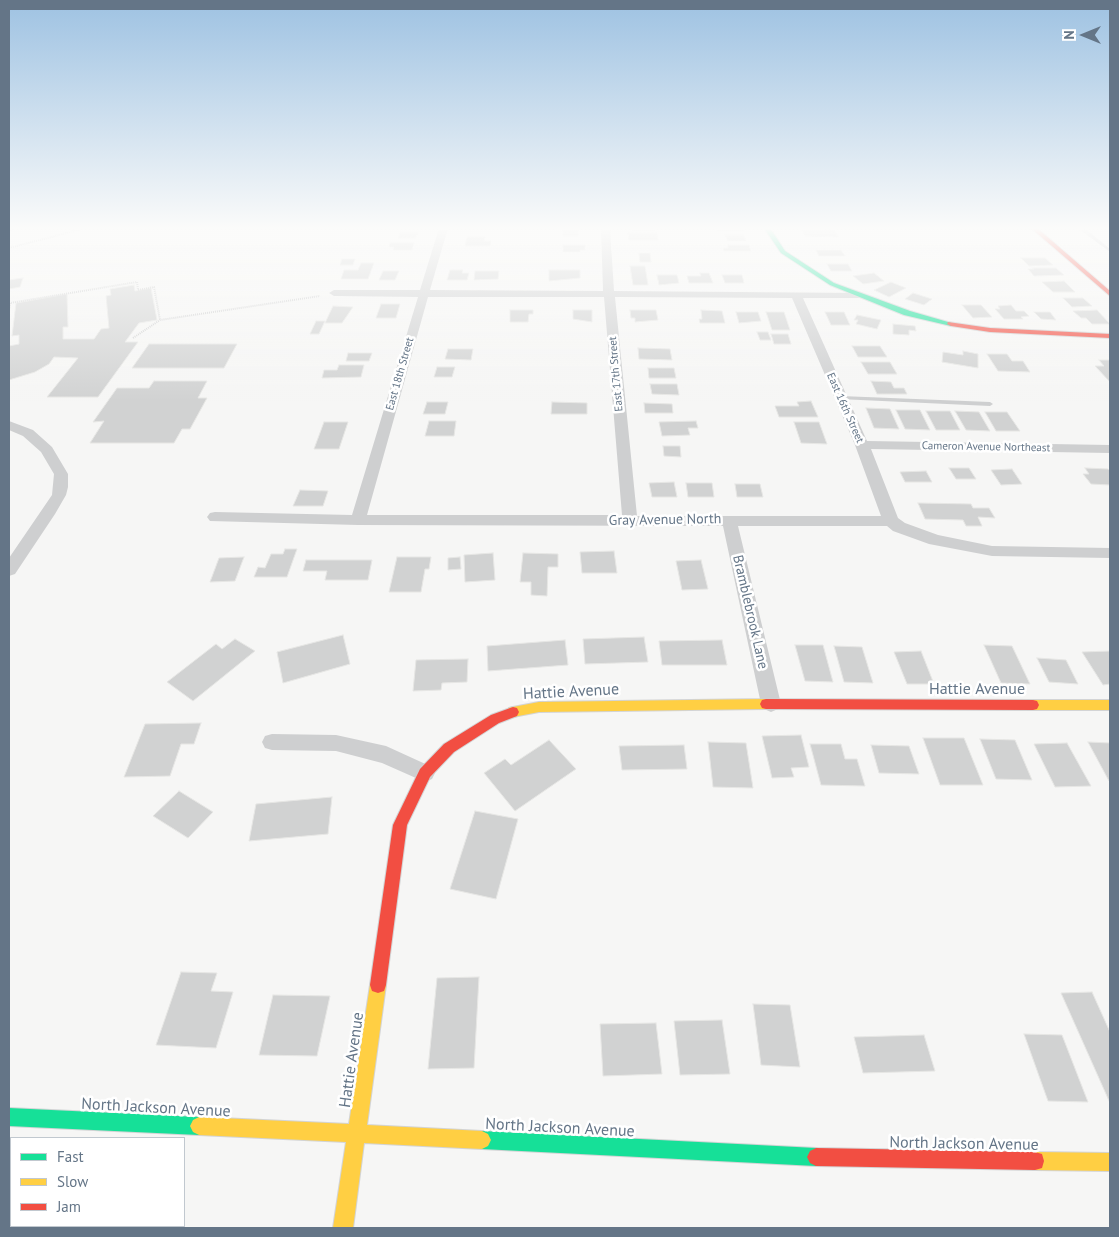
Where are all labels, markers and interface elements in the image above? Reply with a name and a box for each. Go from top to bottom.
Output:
north arrow [1059,10,1109,60]
text: N [1060,30,1078,40]
street label: East 18th Street [383,336,417,412]
street label: East 17th Street [606,336,626,412]
street label: East 16th Street [824,371,866,445]
street label: Cameron Avenue Northeast [922,439,1050,455]
street label: Gray Avenue North [609,511,721,529]
street label: Bramblebrook Lane [729,553,771,671]
street label: Hattie Avenue [929,679,1025,699]
street label: Hattie Avenue [522,680,620,704]
street label: Hattie Avenue [336,1011,368,1109]
street label: North Jackson Avenue [81,1095,231,1121]
street label: North Jackson Avenue [485,1115,635,1141]
street label: North Jackson Avenue [889,1133,1039,1155]
legend [10,1137,185,1227]
text: Fast [57,1147,84,1166]
text: Slow [57,1172,88,1191]
text: Jam [57,1197,81,1216]

